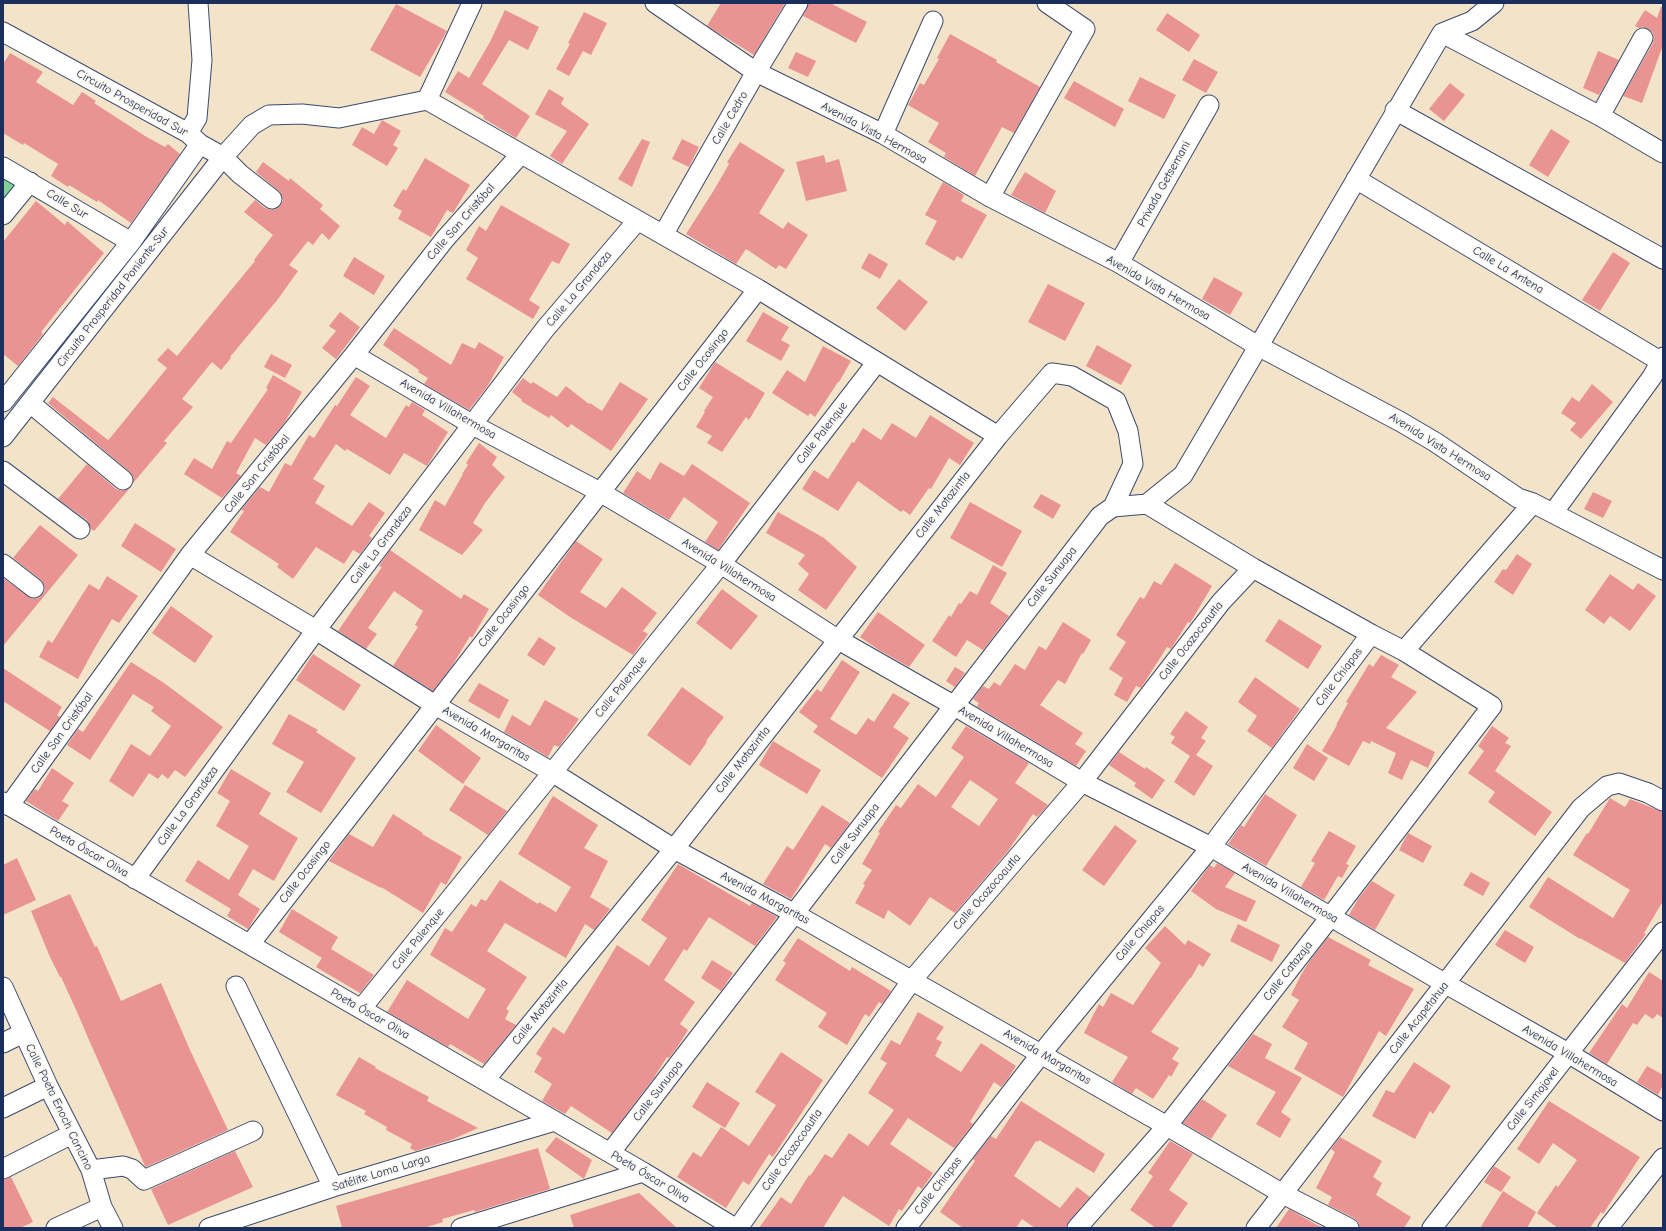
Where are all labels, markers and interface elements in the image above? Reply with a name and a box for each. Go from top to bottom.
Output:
street label: Circuito Prosperidad Sur [74,66,190,140]
street label: Calle Cedro [709,89,751,147]
street label: Avenida Vista Hermosa [819,99,929,167]
street label: Privada Getsemani [1134,138,1194,230]
street label: Calle San Cristóbal [424,181,498,263]
street label: Calle Sur [43,186,91,222]
street label: Circuito Prosperidad Poniente-Sur [54,224,172,370]
street label: Calle La Antena [1470,243,1546,297]
street label: Calle La Grandeza [543,248,615,330]
street label: Avenida Vista Hermosa [1103,252,1213,324]
street label: Calle Ocosingo [674,326,732,394]
street label: Avenida Villahermosa [397,376,499,442]
street label: Calle Palenque [793,399,851,467]
street label: Avenida Vista Hermosa [1386,410,1494,484]
street label: Calle San Cristóbal [221,432,293,516]
street label: Calle Motozintla [912,469,974,541]
street label: Calle La Grandeza [347,503,415,587]
street label: Avenida Villahermosa [679,535,779,605]
street label: Calle Sunuapa [1024,544,1080,610]
street label: Calle Ocosingo [475,582,533,650]
street label: Calle Ocozocoautla [1156,599,1226,683]
street label: Calle Chiapas [1312,645,1366,709]
street label: Calle Palenque [592,653,650,721]
street label: Calle San Cristóbal [28,690,96,776]
street label: Avenida Margaritas [440,703,532,765]
street label: Avenida Villahermosa [956,703,1056,771]
street label: Calle Motozintla [712,724,774,796]
street label: Calle La Grandeza [154,764,222,848]
street label: Calle Sunuapa [827,800,883,868]
street label: Poeta Óscar Oliva [47,823,131,881]
street label: Calle Ocosingo [276,838,334,906]
street label: Calle Ocozocoautla [950,851,1024,933]
street label: Avenida Villahermosa [1239,860,1341,926]
street label: Avenida Margaritas [718,868,812,928]
street label: Calle Chiapas [1112,902,1168,964]
street label: Calle Palenque [389,905,447,973]
street label: Calle Catazaja [1260,938,1316,1004]
street label: Calle Motozintla [509,976,571,1048]
street label: Calle Acapetahua [1386,979,1452,1057]
street label: Poeta Óscar Oliva [328,985,412,1043]
street label: Avenida Villahermosa [1520,1022,1620,1090]
street label: Avenida Margaritas [1001,1026,1093,1088]
street label: Calle Poeta Enoch Cancino [22,1041,96,1173]
street label: Calle Sunuapa [630,1058,686,1124]
street label: Calle Simojovel [1504,1064,1562,1134]
street label: Calle Ocozocoautla [758,1106,826,1194]
street label: Poeta Óscar Oliva [608,1148,692,1206]
street label: Satélite Loma Larga [330,1151,432,1195]
street label: Calle Chiapas [911,1154,965,1218]

